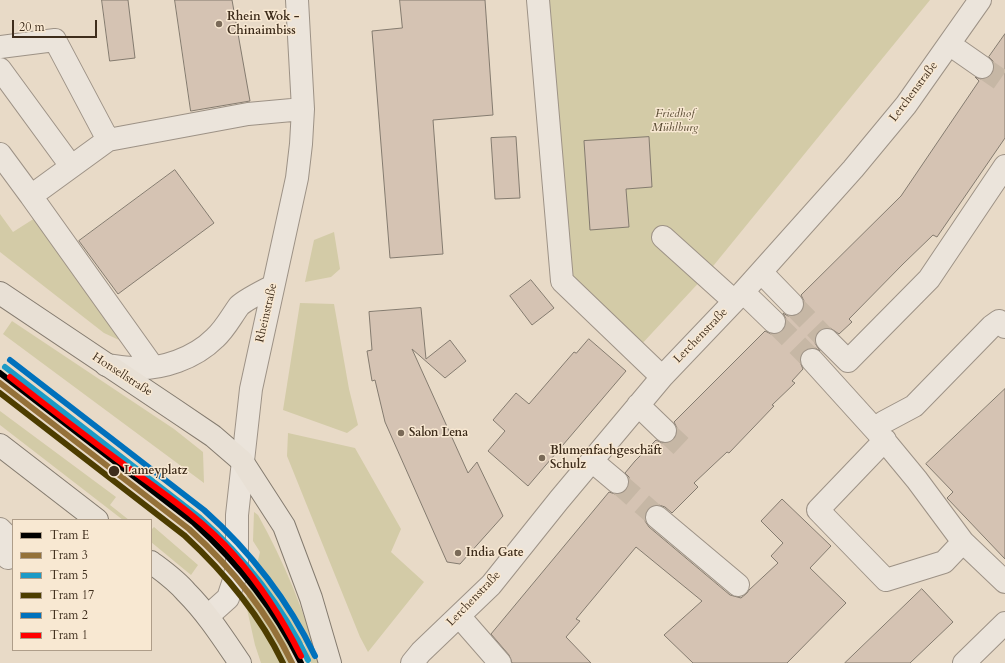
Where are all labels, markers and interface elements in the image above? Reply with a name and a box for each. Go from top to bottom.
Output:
place label: Rhein Wok - Chinaimbiss [227,10,300,38]
scale bar [14,12,99,38]
text: 20 m [19,19,45,35]
marker: Rhein Wok - Chinaimbiss [214,19,224,29]
street label: Lerchenstraße [887,59,941,125]
park label: Friedhof Mühlburg [652,107,698,135]
street label: Rheinstraße [253,282,281,344]
street label: Lerchenstraße [671,305,731,367]
street label: Honsellstraße [89,350,155,400]
place label: Salon Lena [409,426,468,440]
marker: Salon Lena [396,428,406,438]
place label: Blumenfachgeschäft Schulz [550,444,662,472]
marker: Blumenfachgeschäft Schulz [537,453,547,463]
marker: Lameyplatz [107,464,121,478]
place label: Lameyplatz [124,464,188,478]
legend [12,519,152,651]
text: Tram E [50,527,89,543]
place label: India Gate [466,546,524,560]
text: Tram 3 [50,547,88,563]
marker: India Gate [453,548,463,558]
text: Tram 5 [50,567,88,583]
street label: Lerchenstraße [444,568,504,630]
text: Tram 17 [50,587,94,603]
text: Tram 2 [50,607,88,623]
text: Tram 1 [50,627,88,643]

